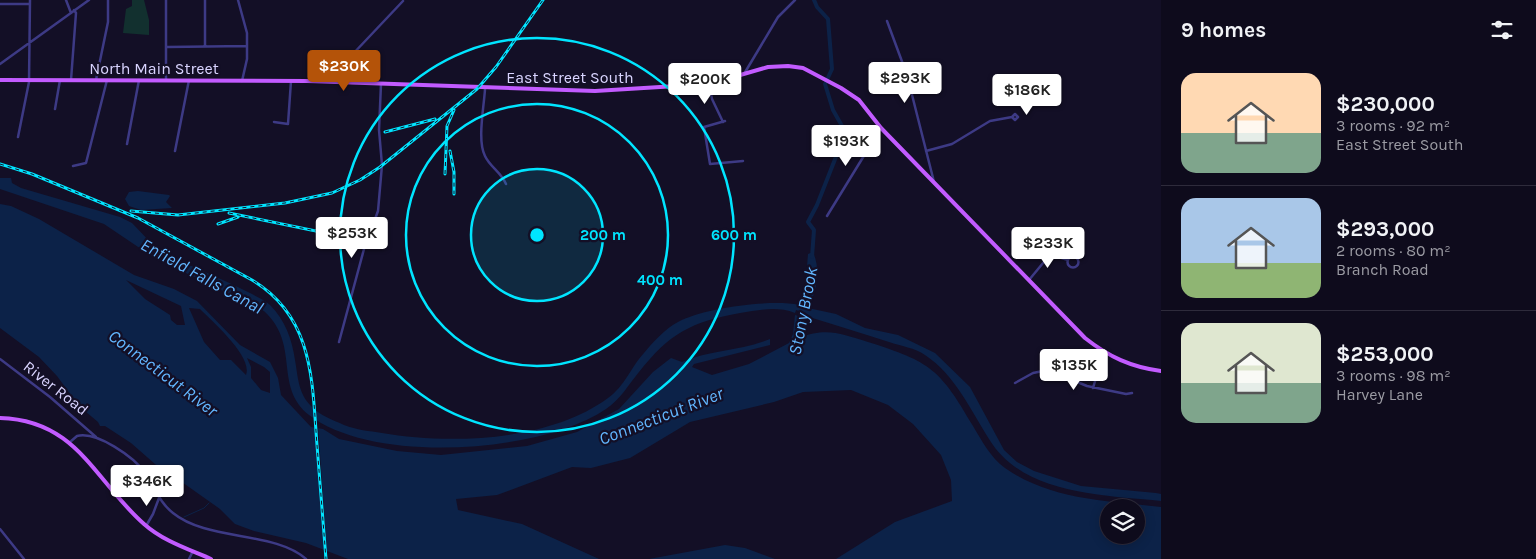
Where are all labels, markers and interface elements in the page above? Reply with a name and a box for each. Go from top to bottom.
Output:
icon: filters [1488,16,1516,44]
text: 9 homes [1181,18,1266,42]
pin: $230K [309,49,379,92]
text: $230K [318,56,370,75]
street label: North Main Street [89,59,219,78]
pin: $200K [670,62,740,105]
pin: $293K [870,62,940,104]
street label: East Street South [506,68,634,87]
text: $293K [880,68,930,87]
text: $200K [679,69,731,88]
pin: $186K [992,74,1062,116]
text: $186K [1003,80,1051,99]
text: $230,000 [1336,92,1435,116]
icon: home [1221,93,1281,153]
text: 3 rooms · 92 m² [1336,116,1450,135]
pin: $193K [811,124,881,167]
text: $193K [823,131,869,150]
text: East Street South [1336,135,1464,154]
pin: $253K [317,216,387,259]
text: $293,000 [1336,217,1434,241]
icon: home [1221,218,1281,278]
text: $253K [327,223,377,242]
centre of rings [528,226,546,244]
text: 200 m [580,226,626,244]
text: 600 m [711,226,757,244]
pin: $233K [1013,226,1083,269]
water label: Enfield Falls Canal [137,233,267,319]
text: $233K [1022,233,1074,252]
text: 2 rooms · 80 m² [1336,241,1451,260]
text: Branch Road [1336,260,1429,279]
water label: Stony Brook [784,264,822,357]
text: 400 m [637,271,683,289]
water label: Connecticut River [104,325,223,422]
text: $253,000 [1336,342,1434,366]
icon: home [1221,343,1281,403]
pin: $135K [1039,348,1109,391]
text: $135K [1051,355,1097,374]
street label: River Road [20,357,92,419]
text: 3 rooms · 98 m² [1336,366,1451,385]
water label: Connecticut River [596,382,727,450]
text: Harvey Lane [1336,385,1423,404]
pin: $346K [112,464,182,507]
text: $346K [122,471,172,490]
map controls [1100,499,1145,544]
button: layers [1100,499,1145,544]

